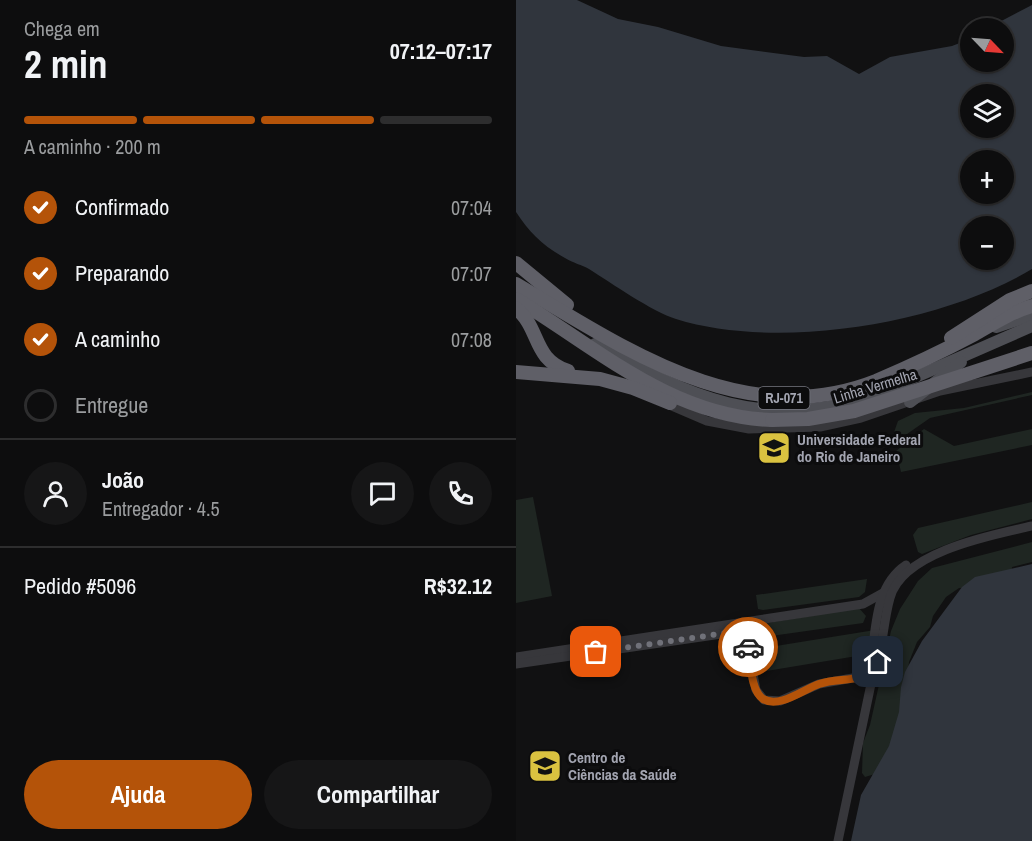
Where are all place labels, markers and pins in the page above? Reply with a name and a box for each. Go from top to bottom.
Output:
place label: Universidade Federal do Rio de Janeiro [797,429,921,467]
school or university icon: Universidade Federal do Rio de Janeiro [756,430,792,466]
pin [570,626,621,677]
pin [852,636,903,687]
place label: Centro de Ciências da Saúde [568,747,677,785]
school or university icon: Centro de Ciências da Saúde [527,748,563,784]

